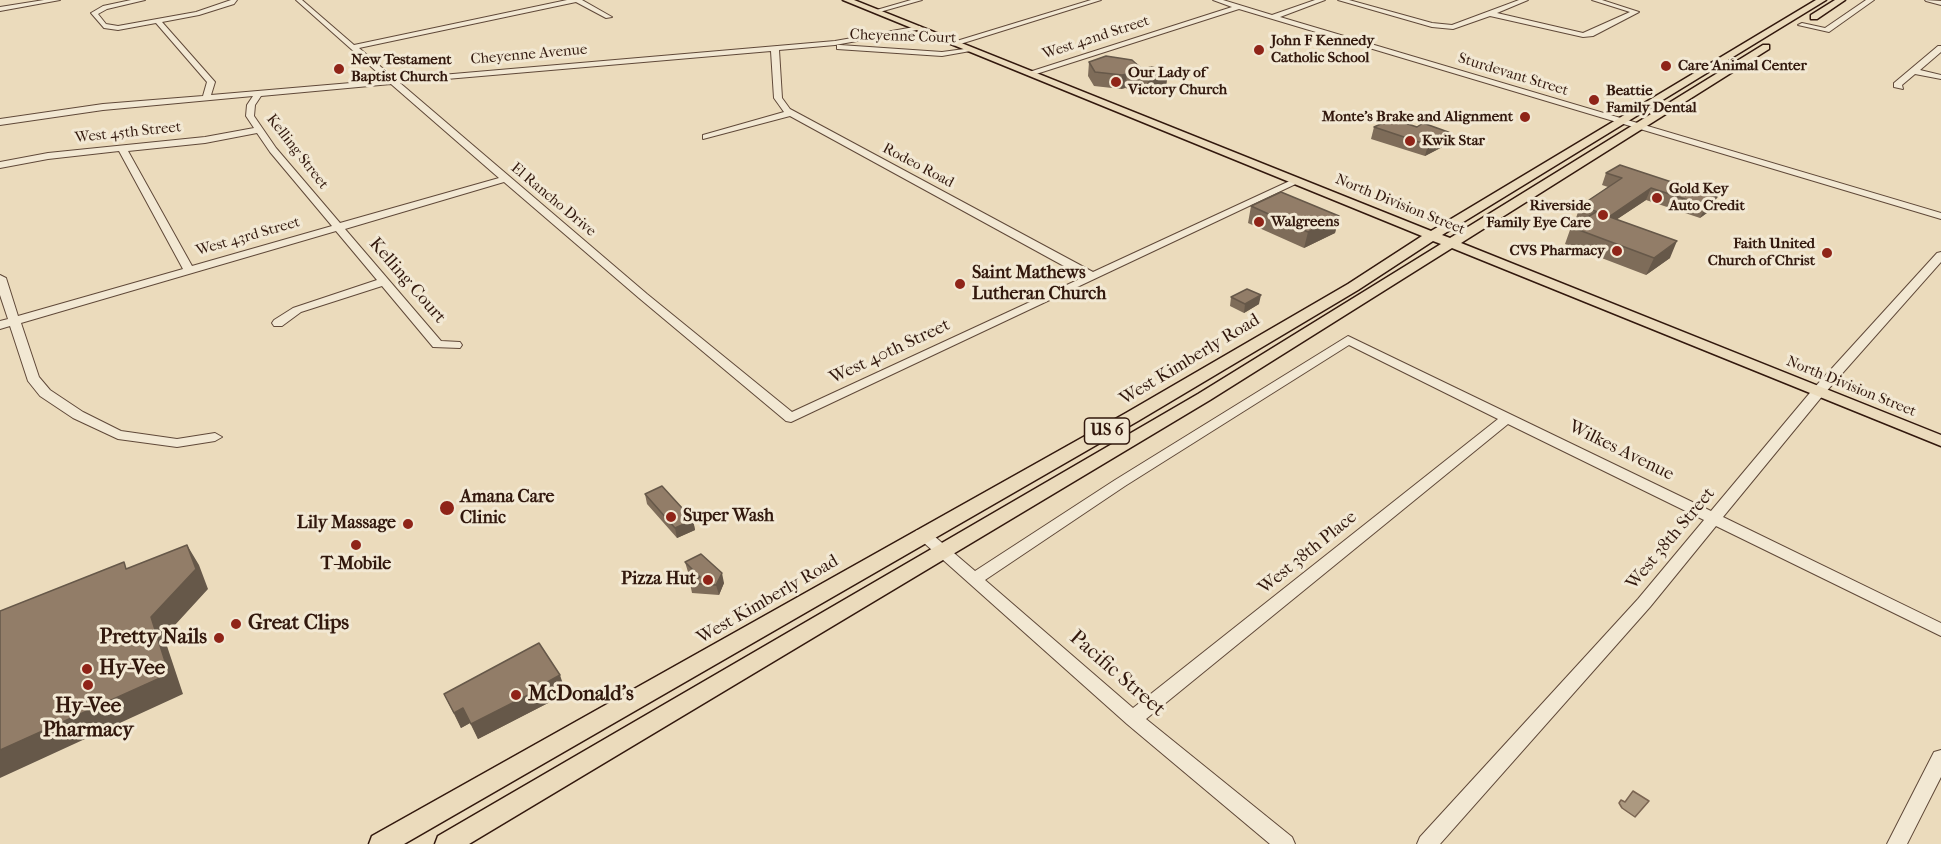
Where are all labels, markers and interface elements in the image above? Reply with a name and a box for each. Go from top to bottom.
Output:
street label: West 42nd Street [1040,12,1152,64]
street label: Cheyenne Court [849,26,957,48]
place label: John F Kennedy Catholic School [1271,32,1374,67]
street label: Cheyenne Avenue [470,41,588,69]
marker: John F Kennedy Catholic School [1252,43,1266,57]
street label: Sturdevant Street [1456,50,1570,100]
place label: New Testament Baptist Church [351,51,452,86]
place label: Care Animal Center [1678,57,1807,75]
marker: Care Animal Center [1659,59,1673,73]
marker: New Testament Baptist Church [332,62,346,76]
place label: Our Lady of Victory Church [1128,64,1227,99]
marker: Our Lady of Victory Church [1109,75,1123,89]
place label: Beattie Family Dental [1606,82,1697,117]
marker: Beattie Family Dental [1587,93,1601,107]
place label: Monte's Brake and Alignment [1322,108,1513,126]
marker: Monte's Brake and Alignment [1518,110,1532,124]
street label: Kelling Street [262,111,332,193]
street label: West 45th Street [74,118,182,148]
place label: Kwik Star [1422,132,1485,150]
marker: Kwik Star [1403,134,1417,148]
street label: Rodeo Road [879,140,957,192]
street label: El Rancho Drive [507,159,599,241]
street label: North Division Street [1332,171,1468,239]
place label: Gold Key Auto Credit [1669,180,1745,215]
marker: Gold Key Auto Credit [1650,191,1664,205]
place label: Riverside Family Eye Care [1486,197,1591,232]
marker: Riverside Family Eye Care [1596,208,1610,222]
place label: Walgreens [1271,213,1339,231]
street label: West 43rd Street [194,214,302,260]
marker: Walgreens [1252,215,1266,229]
street label: Kelling Court [364,234,450,328]
place label: Faith United Church of Christ [1708,235,1815,270]
place label: CVS Pharmacy [1509,242,1605,260]
marker: CVS Pharmacy [1610,244,1624,258]
marker: Faith United Church of Christ [1820,246,1834,260]
place label: Saint Mathews Lutheran Church [972,263,1106,306]
marker: Saint Mathews Lutheran Church [953,277,967,291]
street label: West Kimberly Road [1116,310,1264,410]
street label: West 40th Street [826,315,954,389]
street label: North Division Street [1783,353,1919,421]
street label: Wilkes Avenue [1565,416,1677,486]
road number: US 6 [1084,418,1130,444]
street label: West 38th Street [1622,484,1720,594]
place label: Amana Care Clinic [460,487,554,530]
marker: Amana Care Clinic [438,499,456,517]
place label: Super Wash [683,506,774,528]
street label: West 38th Place [1255,507,1361,599]
marker: Super Wash [664,510,678,524]
place label: Lily Massage [297,513,396,535]
marker: Lily Massage [401,517,415,531]
marker: T-Mobile [349,538,363,552]
street label: West Kimberly Road [693,551,843,649]
place label: T-Mobile [321,554,391,576]
place label: Pizza Hut [621,569,696,591]
marker: Pizza Hut [701,573,715,587]
place label: Great Clips [248,611,349,637]
marker: Great Clips [229,617,243,631]
place label: Pretty Nails [100,625,207,651]
street label: Pacific Street [1064,626,1170,722]
marker: Pretty Nails [212,631,226,645]
place label: Hy-Vee [99,656,165,682]
marker: Hy-Vee [80,662,94,676]
marker: Hy-Vee Pharmacy [81,678,95,692]
place label: McDonald's [528,682,634,708]
marker: McDonald's [509,688,523,702]
place label: Hy-Vee Pharmacy [43,694,133,744]

